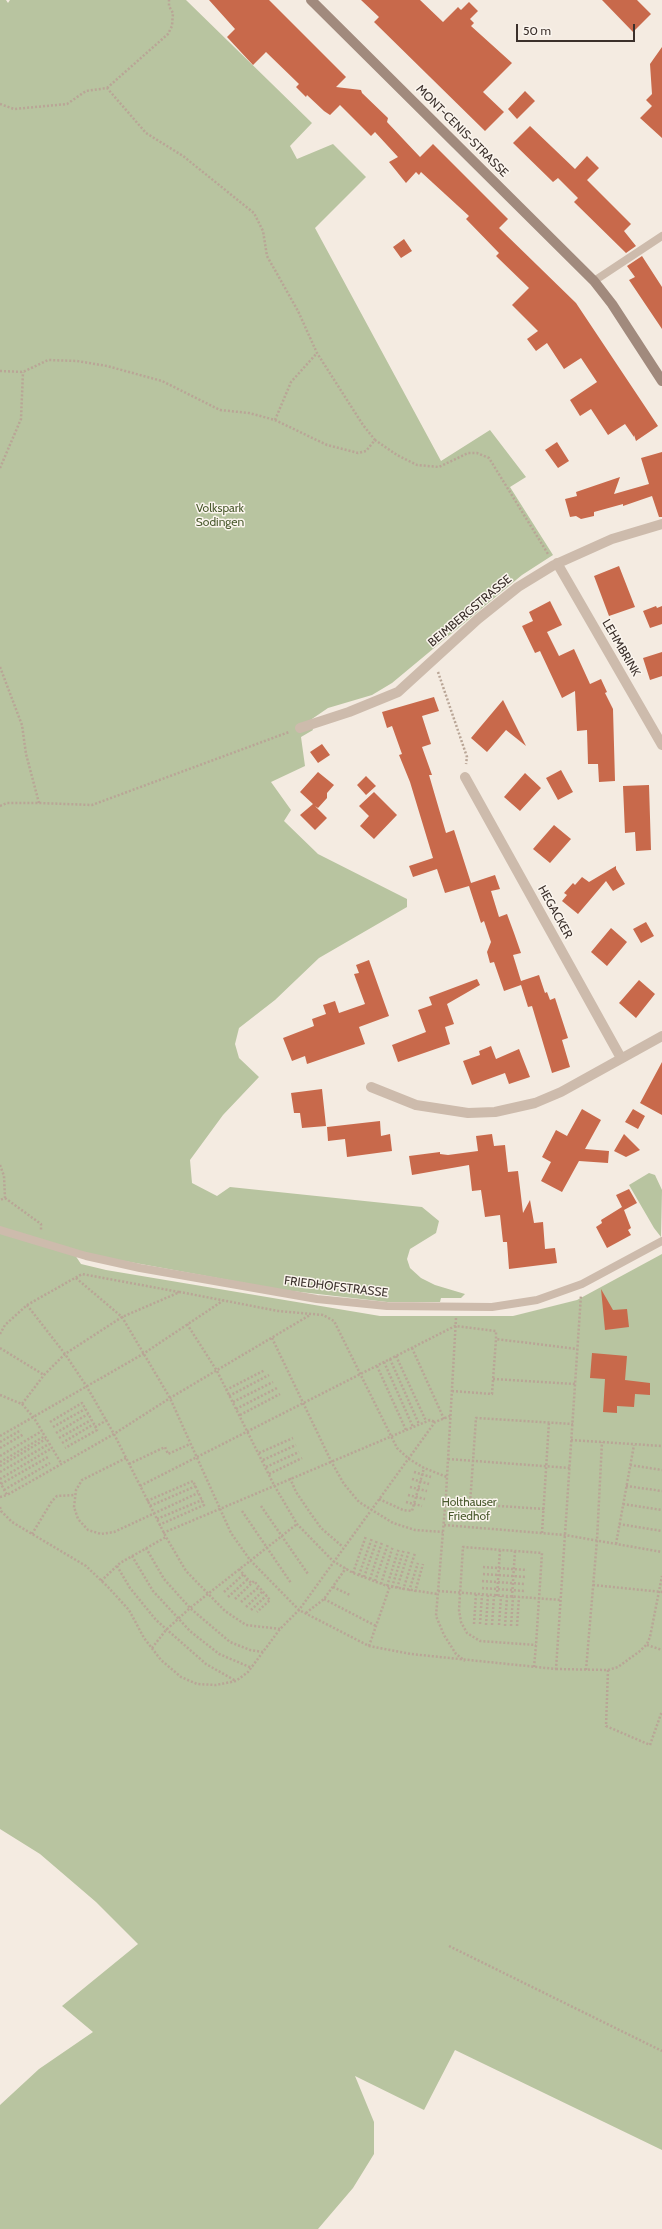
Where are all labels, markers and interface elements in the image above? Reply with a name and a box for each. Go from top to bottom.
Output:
scale bar [518,16,637,42]
text: 50 m [523,23,551,38]
street label: MONT-CENIS-STRASSE [413,82,511,180]
park label: Volkspark Sodingen [196,501,244,529]
street label: BEIMBERGSTRASSE [425,572,515,650]
street label: LEHMBRINK [599,617,643,679]
street label: HEGACKER [535,883,575,941]
street label: FRIEDHOFSTRASSE [283,1273,389,1301]
park label: Holthauser Friedhof [441,1495,497,1523]

